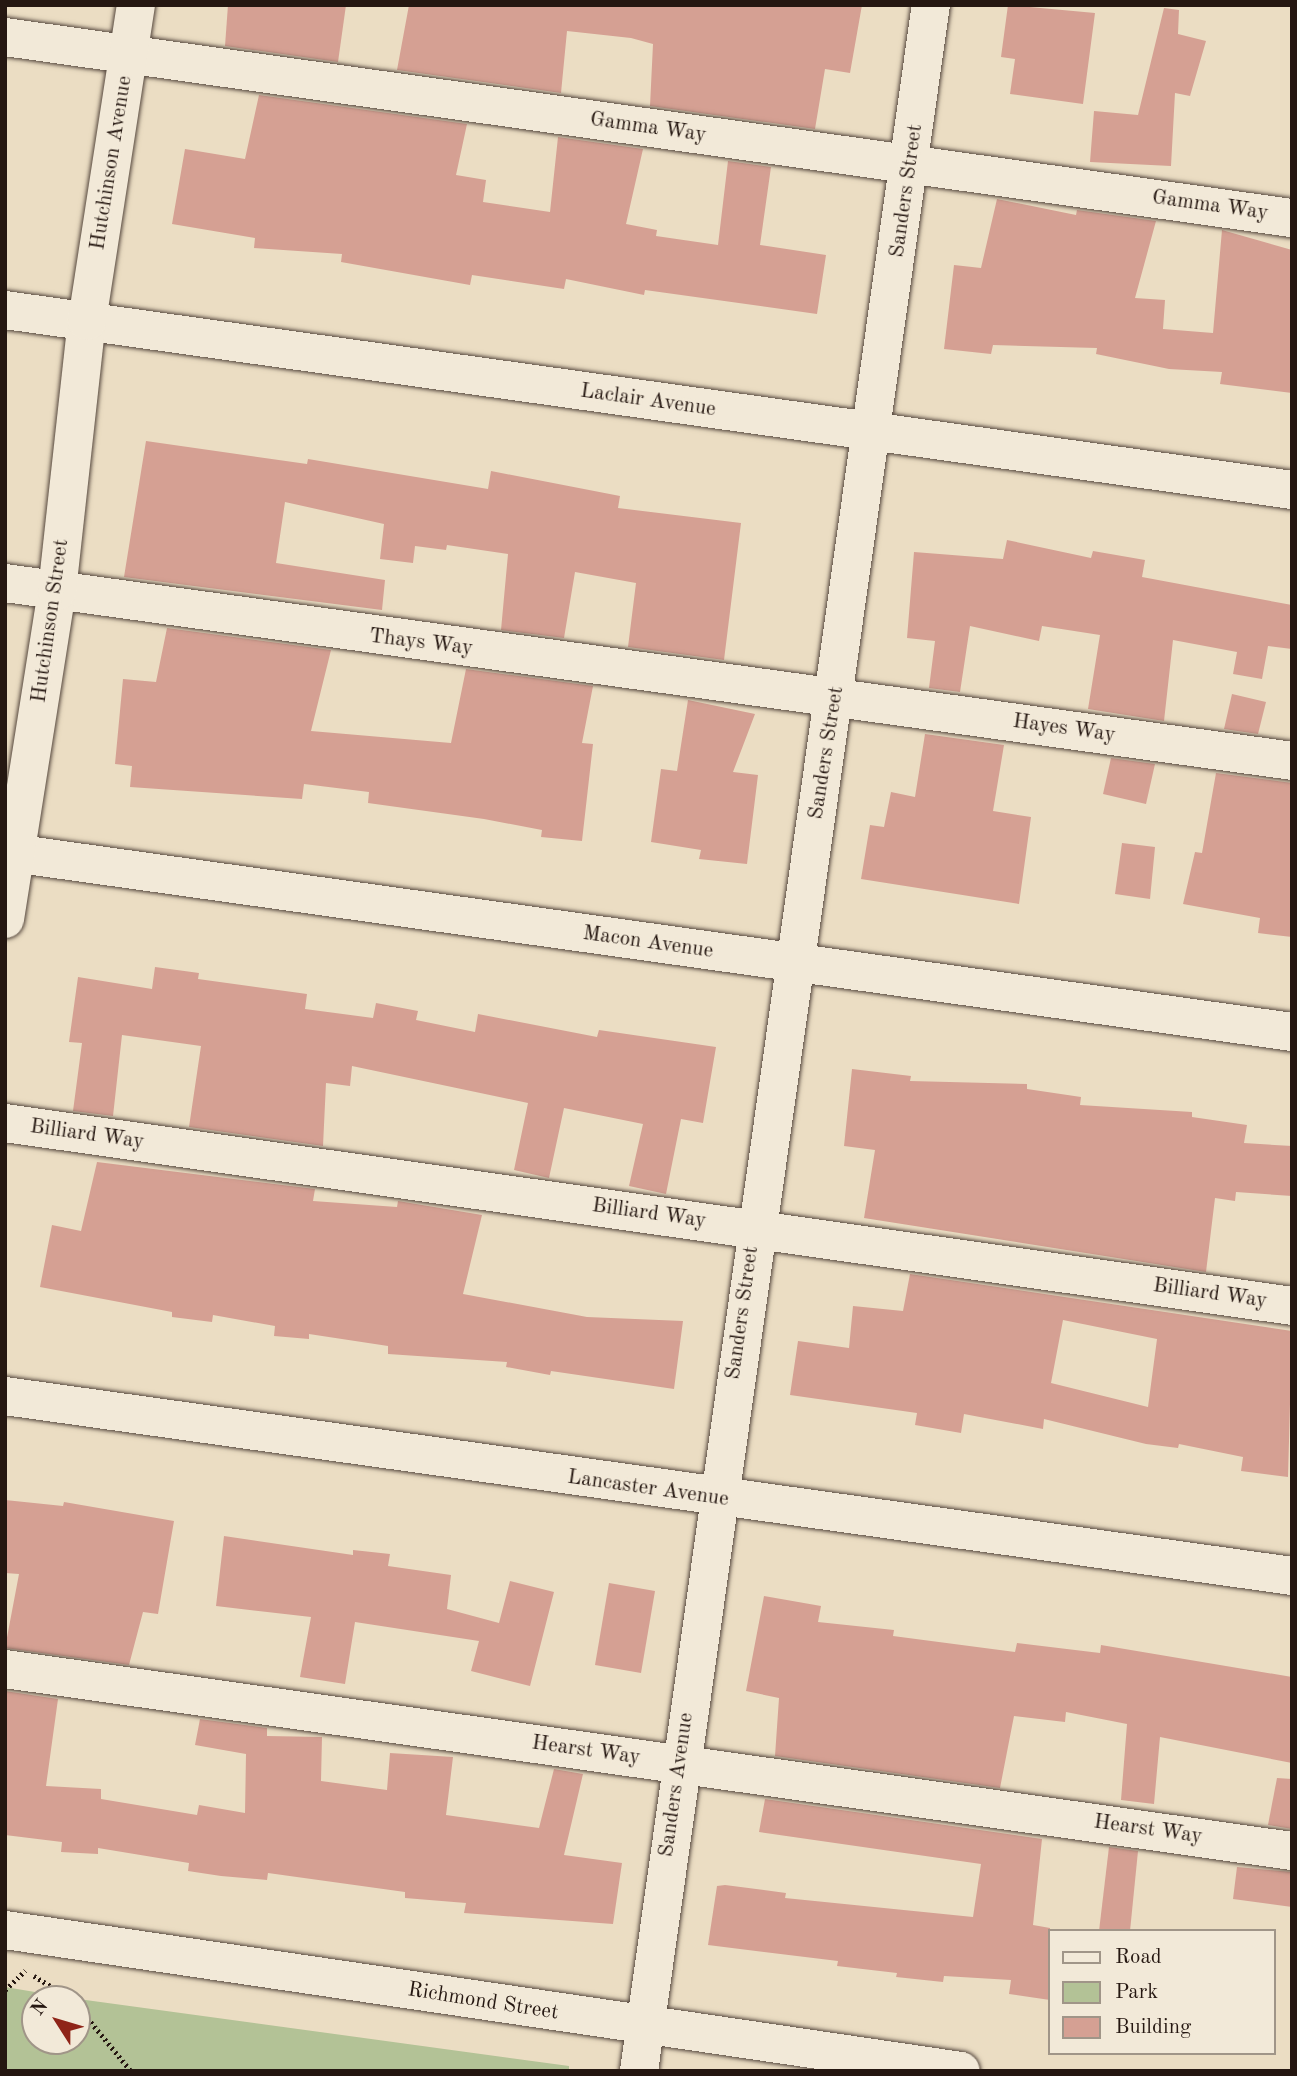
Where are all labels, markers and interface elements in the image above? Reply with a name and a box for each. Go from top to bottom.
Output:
street label: Hutchinson Avenue [86,74,138,252]
street label: Gamma Way [588,107,708,149]
street label: Sanders Street [885,123,929,259]
street label: Gamma Way [1150,185,1270,227]
street label: Laclair Avenue [579,379,717,423]
street label: Hutchinson Street [27,537,75,705]
street label: Thays Way [368,624,474,662]
street label: Sanders Street [804,685,850,821]
street label: Hayes Way [1011,709,1117,749]
street label: Macon Avenue [581,921,715,965]
street label: Billiard Way [28,1115,146,1155]
street label: Billiard Way [590,1194,708,1234]
street label: Sanders Street [721,1245,765,1381]
street label: Billiard Way [1151,1274,1269,1314]
street label: Lancaster Avenue [566,1465,730,1513]
street label: Sanders Avenue [654,1711,700,1859]
street label: Hearst Way [530,1731,642,1771]
street label: Hearst Way [1092,1810,1204,1850]
legend [1048,1929,1276,2055]
text: Road [1115,1947,1162,1968]
street label: Richmond Street [406,1978,560,2026]
text: Park [1115,1982,1158,2003]
north arrow [21,1985,91,2055]
text: N [28,1997,52,2020]
text: Building [1115,2017,1191,2038]

